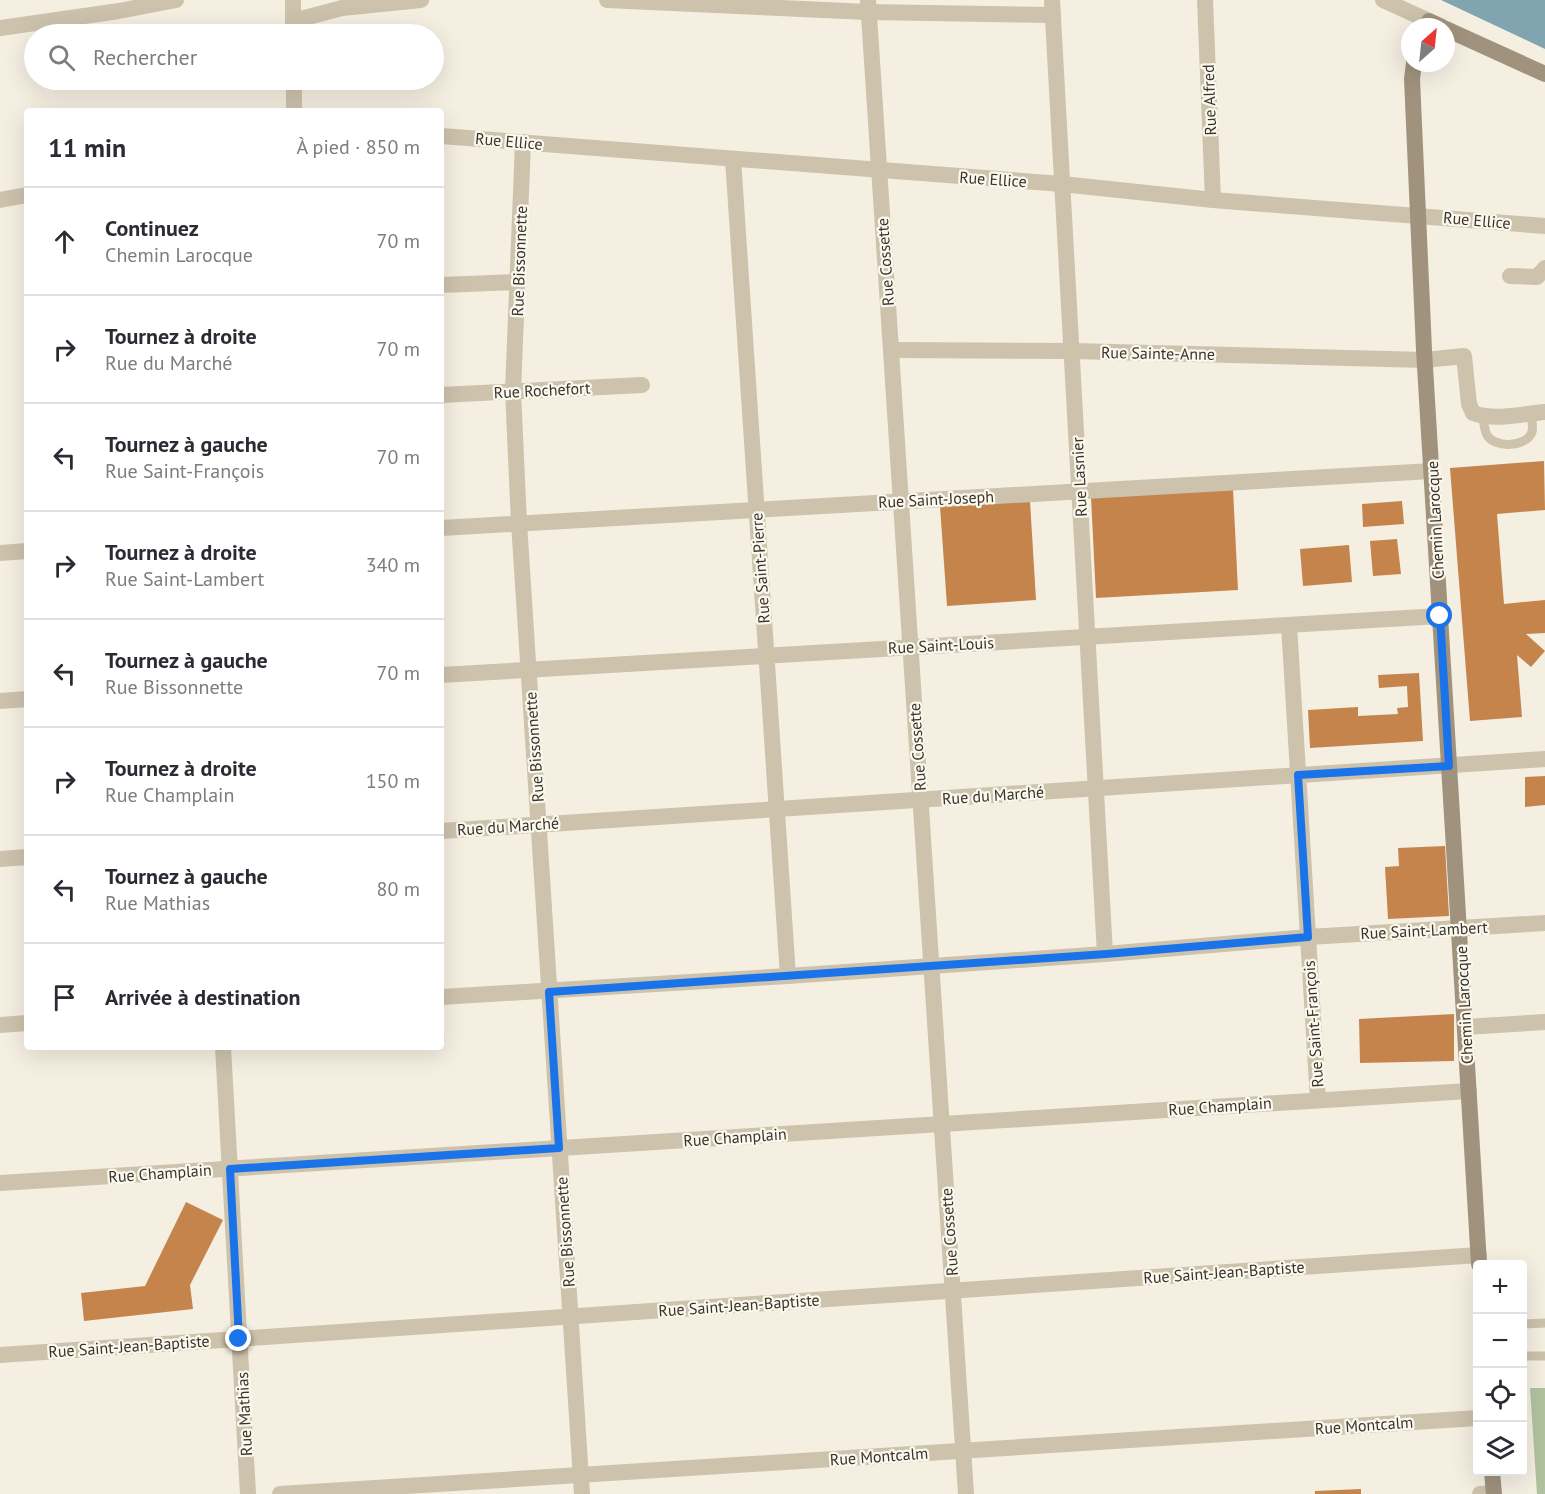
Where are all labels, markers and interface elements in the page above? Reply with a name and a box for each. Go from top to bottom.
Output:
north arrow [1401,18,1455,72]
search box [24,24,444,90]
icon: search [45,41,78,74]
text: Rechercher [93,43,197,71]
street label: Rue Alfred [1198,64,1220,136]
street label: Rue Ellice [474,128,544,154]
text: 11 min [48,131,126,164]
text: À pied · 850 m [296,134,420,160]
street label: Rue Ellice [959,167,1027,191]
street label: Rue Bissonnette [507,205,531,317]
street label: Rue Ellice [1442,207,1512,233]
text: Continuez [105,214,199,242]
street label: Rue Cossette [872,217,898,307]
icon: ahead [48,225,81,258]
text: 70 m [377,228,420,254]
text: Chemin Larocque [105,242,253,268]
text: Tournez à droite [105,322,257,350]
icon: right [48,333,81,366]
text: 70 m [377,336,420,362]
street label: Rue Sainte-Anne [1101,342,1215,364]
text: Rue du Marché [105,350,233,376]
street label: Rue Rochefort [493,377,591,403]
text: Tournez à gauche [105,430,268,458]
street label: Rue Lasnier [1067,436,1091,517]
icon: left [48,441,81,474]
text: 70 m [377,444,420,470]
text: Rue Saint-François [105,458,264,484]
street label: Chemin Larocque [1422,460,1448,580]
street label: Rue Saint-Joseph [878,486,994,512]
street label: Rue Saint-Pierre [746,512,774,624]
text: Tournez à droite [105,538,257,566]
icon: right [48,549,81,582]
text: 340 m [366,552,420,578]
text: Rue Saint-Lambert [105,566,264,592]
route start [1426,602,1452,628]
street label: Rue Saint-Louis [888,632,995,658]
text: Tournez à gauche [105,646,268,674]
icon: left [48,657,81,690]
text: 70 m [377,660,420,686]
text: Rue Bissonnette [105,674,243,700]
street label: Rue Bissonnette [520,691,548,803]
street label: Rue Cossette [904,702,930,792]
text: Tournez à droite [105,754,257,782]
icon: right [48,765,81,798]
text: 150 m [366,768,420,794]
street label: Rue du Marché [941,781,1045,809]
text: Rue Champlain [105,782,234,808]
street label: Rue du Marché [456,812,560,840]
text: Tournez à gauche [105,862,268,890]
icon: left [48,873,81,906]
text: 80 m [377,876,420,902]
text: Rue Mathias [105,890,210,916]
street label: Rue Saint-Lambert [1360,917,1489,943]
street label: Chemin Larocque [1451,945,1477,1065]
street label: Rue Saint-François [1299,960,1327,1088]
icon: arrive [48,981,81,1014]
text: Arrivée à destination [105,983,301,1011]
street label: Rue Champlain [1168,1092,1272,1120]
street label: Rue Champlain [683,1123,787,1151]
street label: Rue Champlain [108,1159,212,1187]
street label: Rue Bissonnette [551,1176,579,1288]
street label: Rue Cossette [936,1187,962,1277]
street label: Rue Saint-Jean-Baptiste [1143,1256,1305,1288]
map controls [1473,1260,1527,1476]
button: + [1473,1260,1527,1314]
street label: Rue Saint-Jean-Baptiste [658,1289,820,1321]
button: − [1473,1314,1527,1368]
route end [225,1325,251,1351]
street label: Rue Saint-Jean-Baptiste [48,1330,210,1362]
button: locate [1473,1368,1527,1422]
street label: Rue Mathias [232,1371,256,1457]
street label: Rue Montcalm [1314,1412,1414,1438]
button: layers [1473,1422,1527,1476]
street label: Rue Montcalm [829,1443,929,1469]

